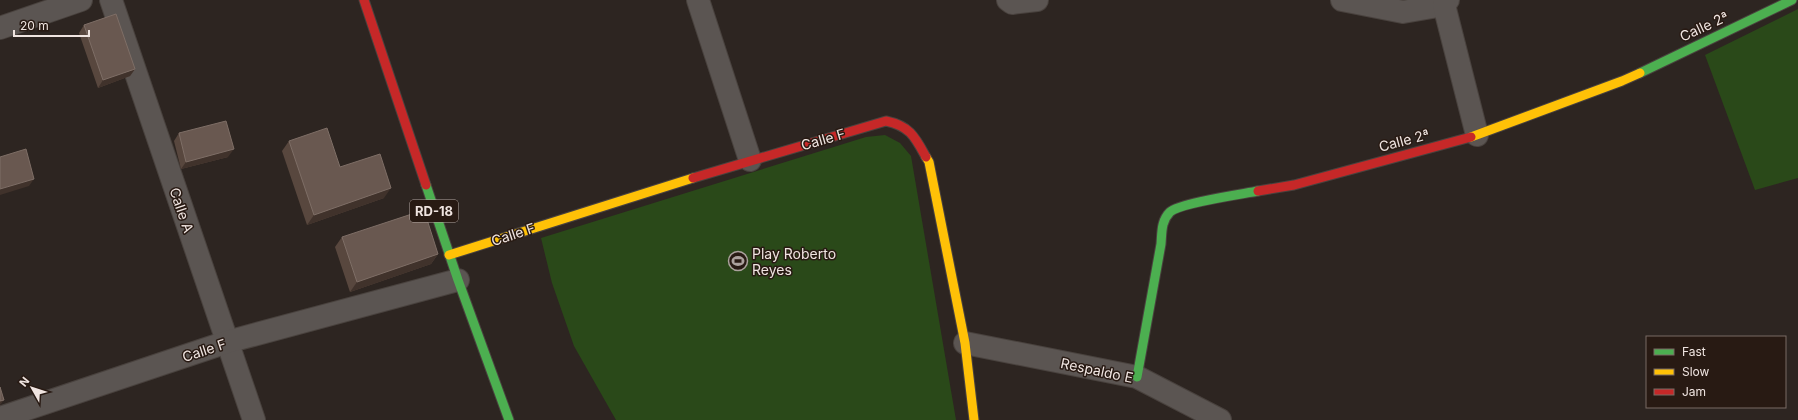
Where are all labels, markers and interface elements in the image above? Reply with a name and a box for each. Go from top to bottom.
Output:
street label: Calle 2ª [1677,7,1731,45]
scale bar [14,12,89,38]
text: 20 m [20,18,49,33]
street label: Calle F [799,125,847,153]
street label: Calle 2ª [1377,125,1431,155]
street label: Calle A [166,185,198,235]
road number: RD-18 [410,200,458,222]
street label: Calle F [489,219,537,249]
place label: Play Roberto Reyes [752,245,836,278]
sports icon: Play Roberto Reyes [727,250,749,272]
street label: Calle F [180,335,228,365]
legend [1646,336,1786,408]
text: Fast [1682,344,1706,359]
street label: Respaldo E [1059,354,1135,386]
text: Slow [1682,364,1710,379]
north arrow [12,368,52,408]
text: N [16,374,32,389]
text: Jam [1682,384,1706,399]

